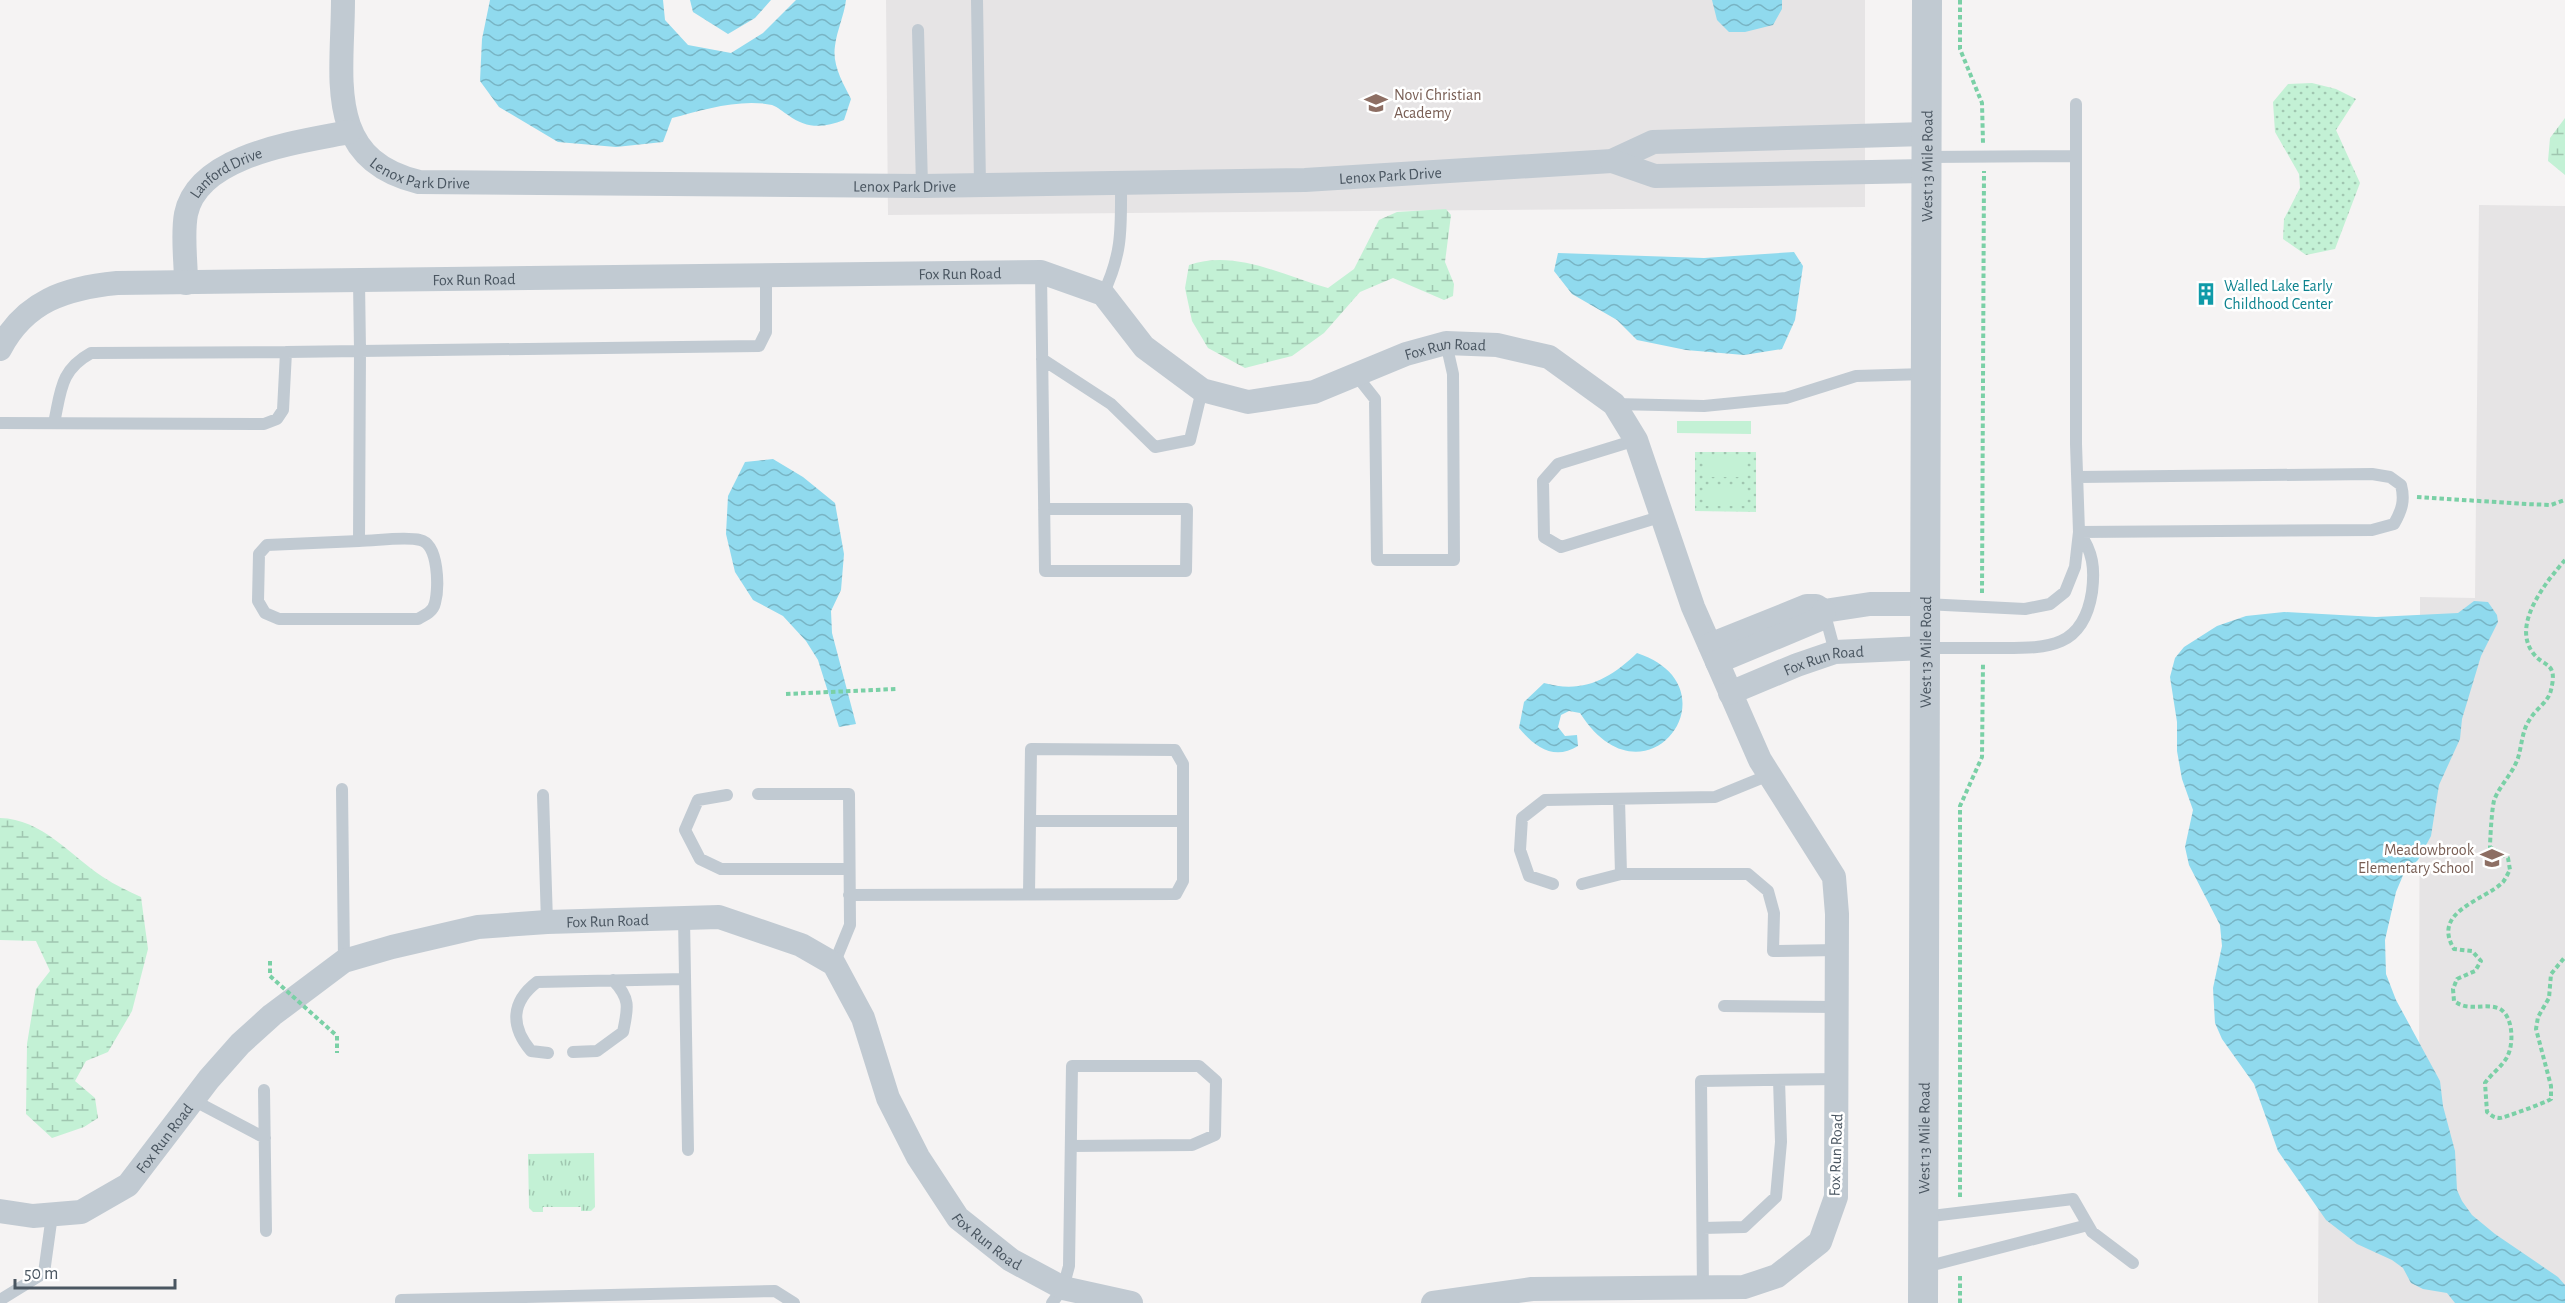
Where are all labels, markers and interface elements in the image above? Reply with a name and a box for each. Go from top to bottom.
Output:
place label: Novi Christian Academy [1394,87,1481,122]
school or university icon: Novi Christian Academy [1363,90,1389,116]
street label: West 13 Mile Road [1919,110,1936,222]
street label: Lanford Drive [187,145,264,201]
street label: Lenox Park Drive [367,155,470,191]
street label: Lenox Park Drive [1339,165,1442,187]
street label: Lenox Park Drive [853,178,956,195]
street label: Fox Run Road [918,265,1001,282]
street label: Fox Run Road [432,271,516,288]
place label: Walled Lake Early Childhood Center [2224,278,2334,312]
building icon: Walled Lake Early Childhood Center [2193,281,2219,307]
street label: Fox Run Road [1403,336,1486,363]
street label: West 13 Mile Road [1918,596,1934,708]
street label: Fox Run Road [1781,644,1864,679]
place label: Meadowbrook Elementary School [2358,842,2475,877]
school or university icon: Meadowbrook Elementary School [2479,845,2505,871]
street label: Fox Run Road [566,912,649,930]
street label: West 13 Mile Road [1916,1082,1933,1194]
street label: Fox Run Road [133,1101,196,1176]
street label: Fox Run Road [1827,1113,1845,1197]
street label: Fox Run Road [948,1211,1024,1273]
scale bar [15,1252,176,1290]
text: 50 m [24,1265,58,1283]

